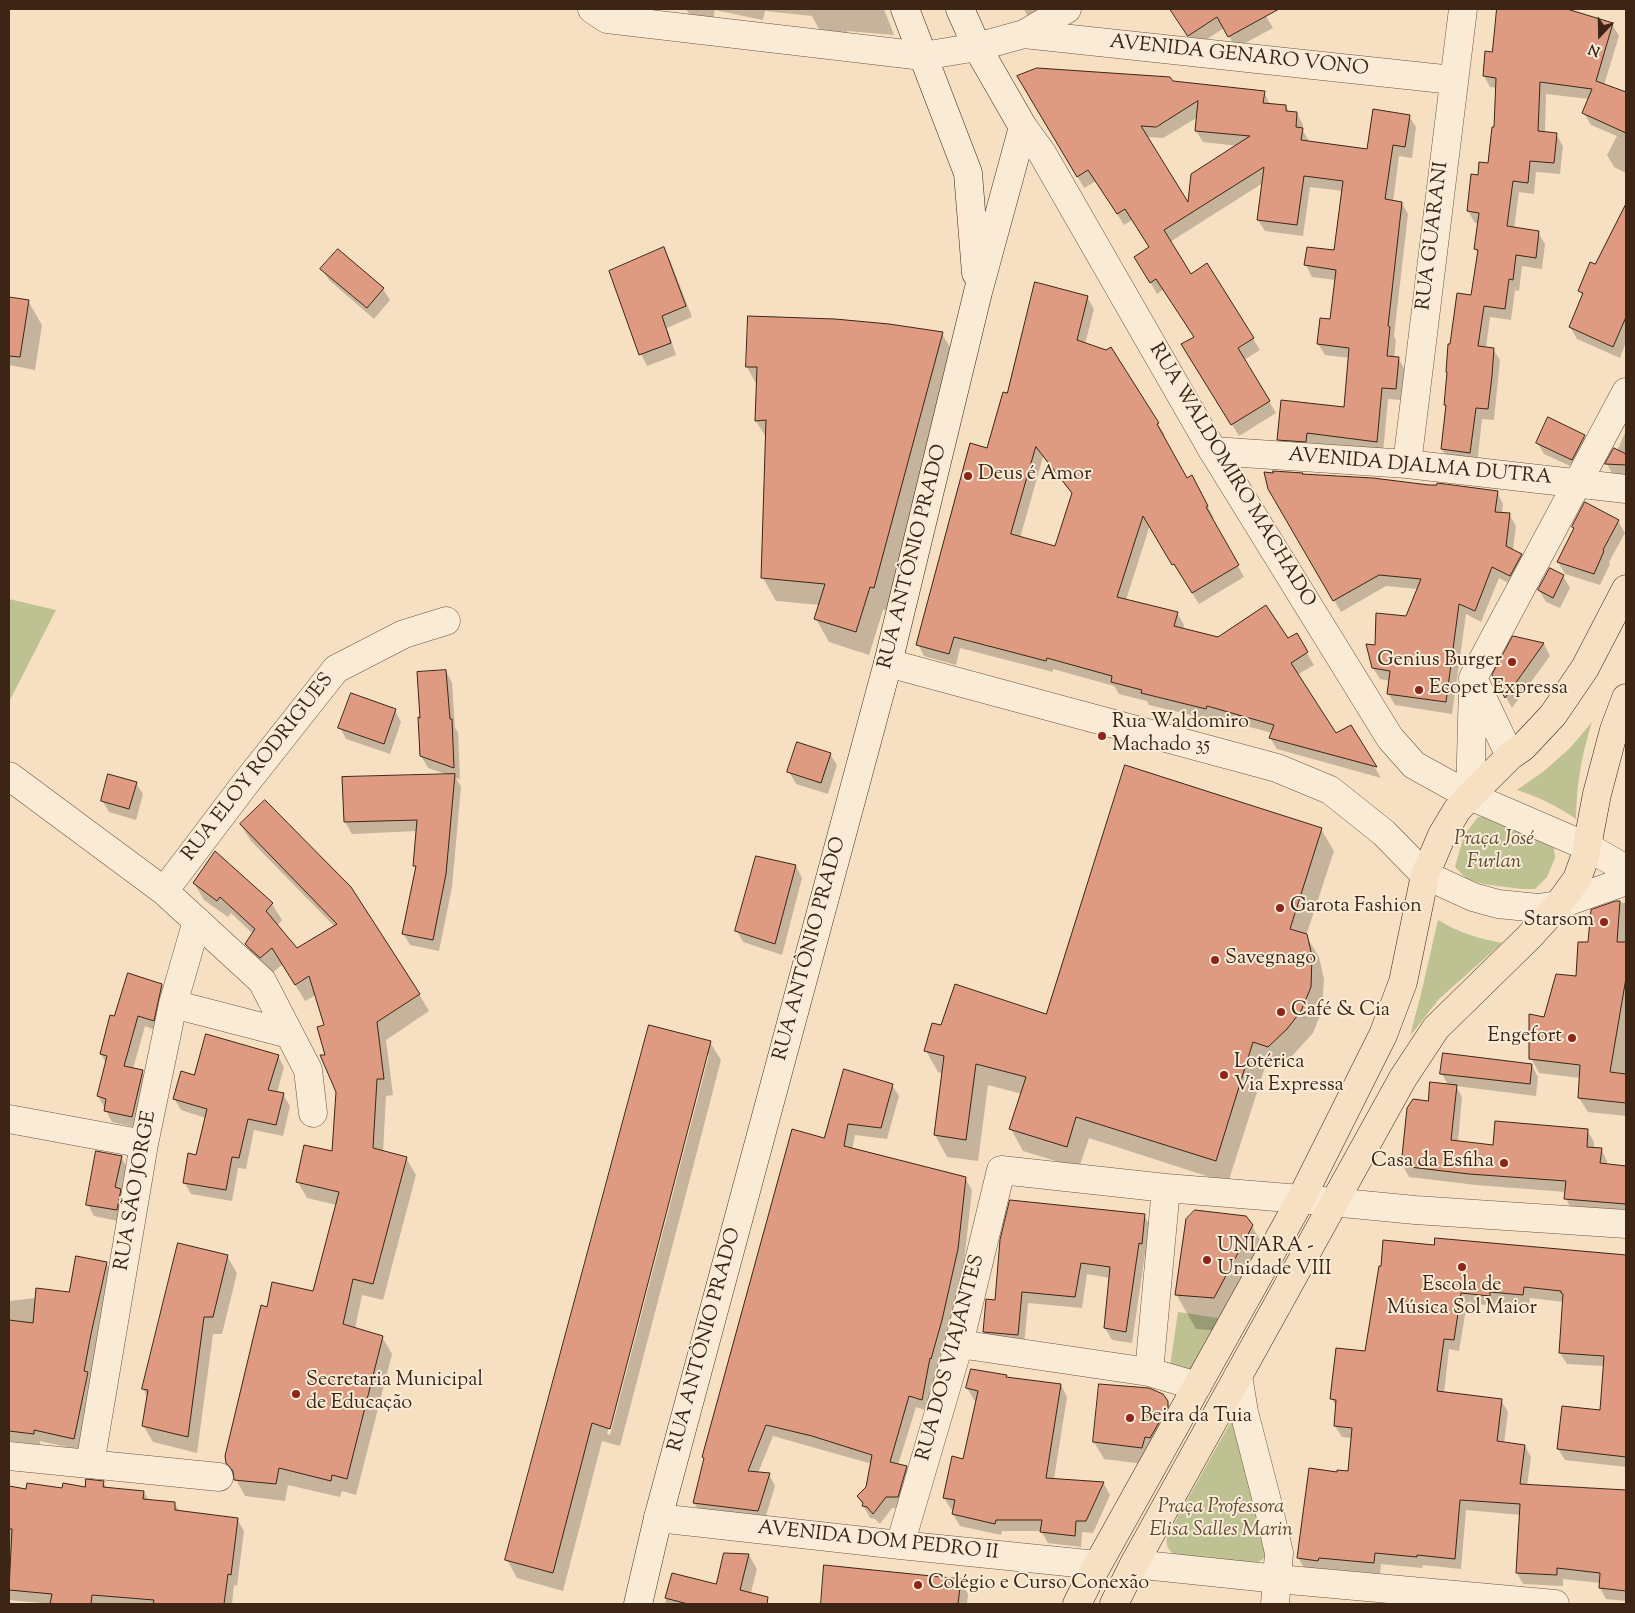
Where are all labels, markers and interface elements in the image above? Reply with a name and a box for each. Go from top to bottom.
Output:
north arrow [1575,10,1625,60]
street label: AVENIDA GENARO VONO [1108,31,1370,83]
text: N [1586,38,1603,60]
street label: RUA GUARANI [1413,160,1455,312]
street label: RUA WALDOMIRO MACHADO [1142,340,1320,612]
street label: RUA ANTÔNIO PRADO [874,442,954,672]
street label: AVENIDA DJALMA DUTRA [1287,445,1553,491]
place label: Deus é Amor [978,464,1091,488]
marker: Deus é Amor [962,470,974,482]
place label: Genius Burger [1377,650,1502,674]
marker: Genius Burger [1506,656,1518,668]
street label: RUA ELOY RODRIGUES [178,669,340,867]
place label: Ecopet Expressa [1429,678,1568,702]
marker: Ecopet Expressa [1413,684,1425,696]
place label: Rua Waldomiro Machado 35 [1112,712,1249,759]
marker: Rua Waldomiro Machado 35 [1096,730,1108,742]
park label: Praça José Furlan [1454,829,1534,876]
street label: RUA ANTÔNIO PRADO [770,835,852,1063]
place label: Garota Fashion [1290,896,1422,920]
marker: Garota Fashion [1274,902,1286,914]
place label: Starsom [1523,910,1594,934]
marker: Starsom [1598,916,1610,928]
place label: Savegnago [1225,948,1316,972]
marker: Savegnago [1209,954,1221,966]
place label: Café & Cia [1291,1000,1390,1024]
marker: Café & Cia [1275,1006,1287,1018]
place label: Engefort [1488,1026,1562,1050]
marker: Engefort [1566,1032,1578,1044]
place label: Lotérica Via Expressa [1234,1052,1344,1099]
marker: Lotérica Via Expressa [1218,1069,1230,1081]
street label: RUA SÃO JORGE [111,1109,163,1273]
place label: Casa da Esfiha [1371,1151,1494,1175]
marker: Casa da Esfiha [1498,1157,1510,1169]
street label: RUA ANTÔNIO PRADO [665,1226,747,1454]
place label: UNIARA - Unidade VIII [1217,1236,1331,1283]
street label: RUA DOS VIAJANTES [913,1252,991,1464]
marker: UNIARA - Unidade VIII [1201,1254,1213,1266]
marker: Escola de Música Sol Maior [1456,1261,1468,1273]
place label: Escola de Música Sol Maior [1387,1275,1537,1322]
place label: Secretaria Municipal de Educação [306,1370,483,1417]
marker: Secretaria Municipal de Educação [290,1388,302,1400]
place label: Beira da Tuia [1140,1406,1252,1430]
marker: Beira da Tuia [1124,1412,1136,1424]
park label: Praça Professora Elisa Salles Marin [1149,1497,1293,1544]
street label: AVENIDA DOM PEDRO II [756,1517,1000,1567]
place label: Colégio e Curso Conexão [928,1573,1149,1597]
marker: Colégio e Curso Conexão [912,1579,924,1591]

